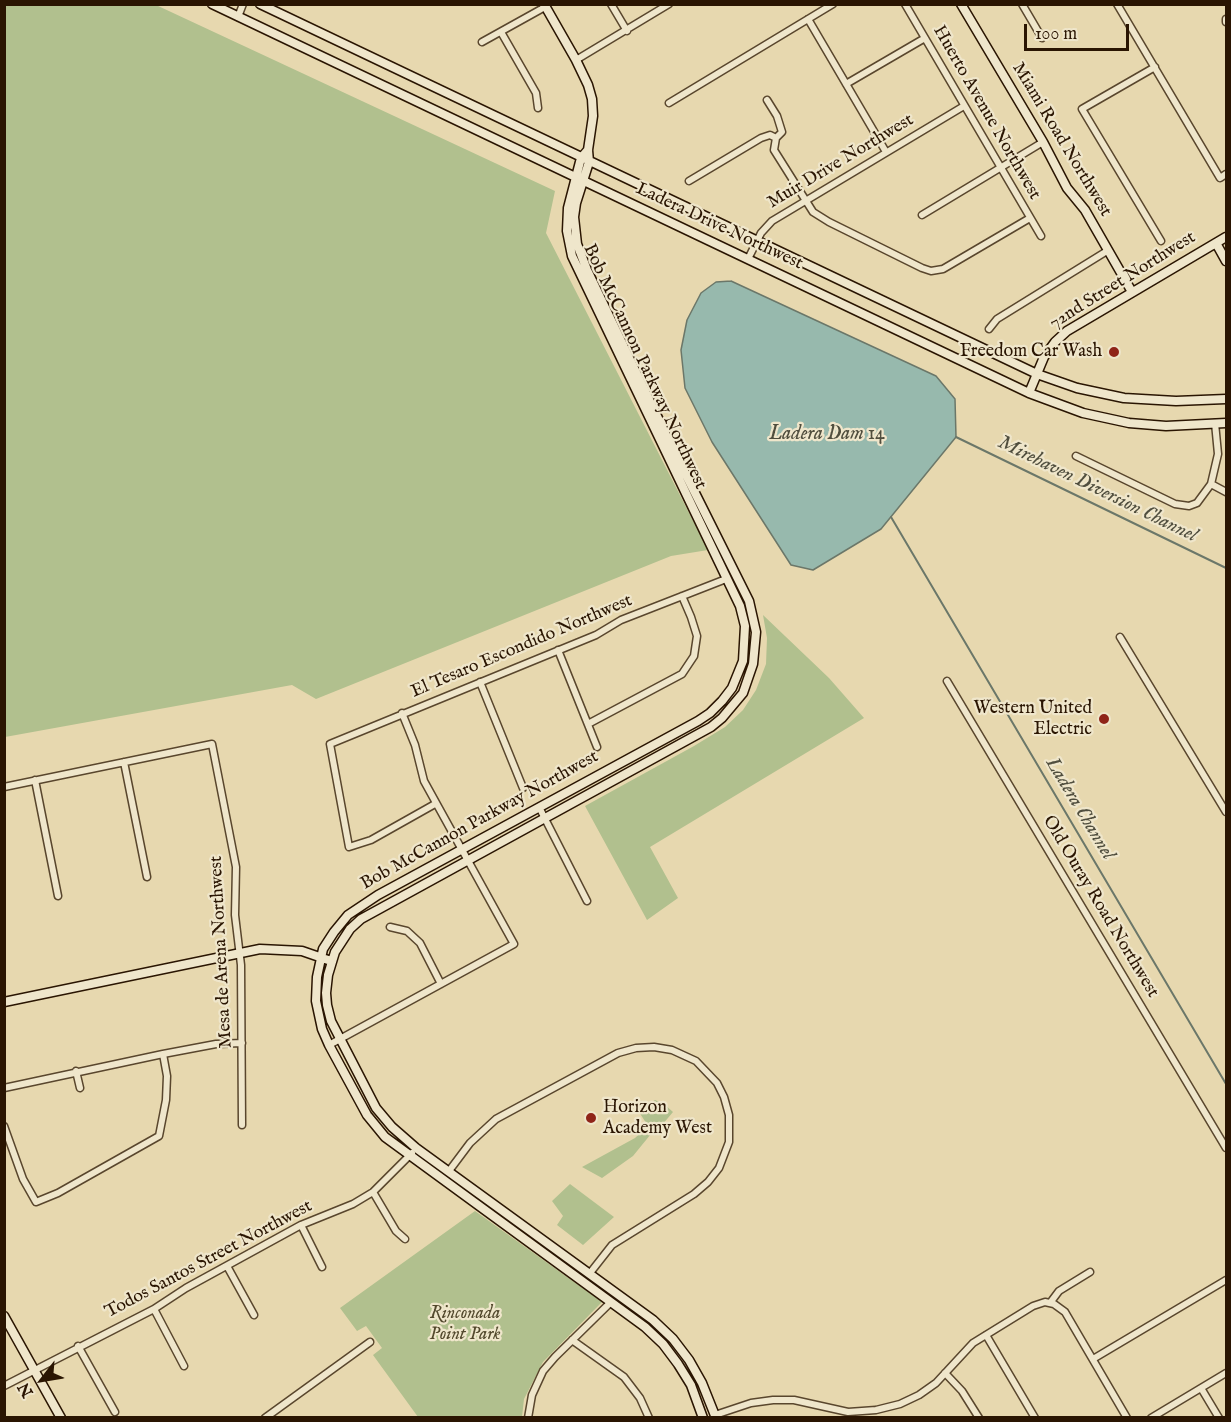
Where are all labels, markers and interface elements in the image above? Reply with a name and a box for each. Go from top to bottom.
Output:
scale bar [1027,12,1132,50]
street label: Huerto Avenue Northwest [927,22,1045,204]
text: 100 m [1035,23,1077,46]
street label: Miami Road Northwest [1006,59,1116,221]
street label: Muir Drive Northwest [764,110,918,214]
street label: Ladera Drive Northwest [632,179,806,275]
street label: 72nd Street Northwest [1046,227,1200,335]
street label: Bob McCannon Parkway Northwest [578,241,710,493]
place label: Freedom Car Wash [960,341,1102,363]
marker: Freedom Car Wash [1107,345,1121,359]
water label: Ladera Dam 14 [769,423,885,447]
water label: Mirehaven Diversion Channel [994,431,1200,549]
street label: El Tesaro Escondido Northwest [408,591,636,703]
place label: Western United Electric [973,698,1092,740]
marker: Western United Electric [1097,712,1111,726]
street label: Bob McCannon Parkway Northwest [357,747,603,895]
water label: Ladera Channel [1039,753,1119,865]
street label: Old Ouray Road Northwest [1037,812,1163,1002]
street label: Mesa de Arena Northwest [206,855,238,1049]
place label: Horizon Academy West [603,1097,712,1140]
marker: Horizon Academy West [584,1111,598,1125]
street label: Todos Santos Street Northwest [102,1196,316,1324]
park label: Rinconada Point Park [429,1303,501,1346]
north arrow [12,1350,72,1410]
text: N [14,1378,39,1400]

